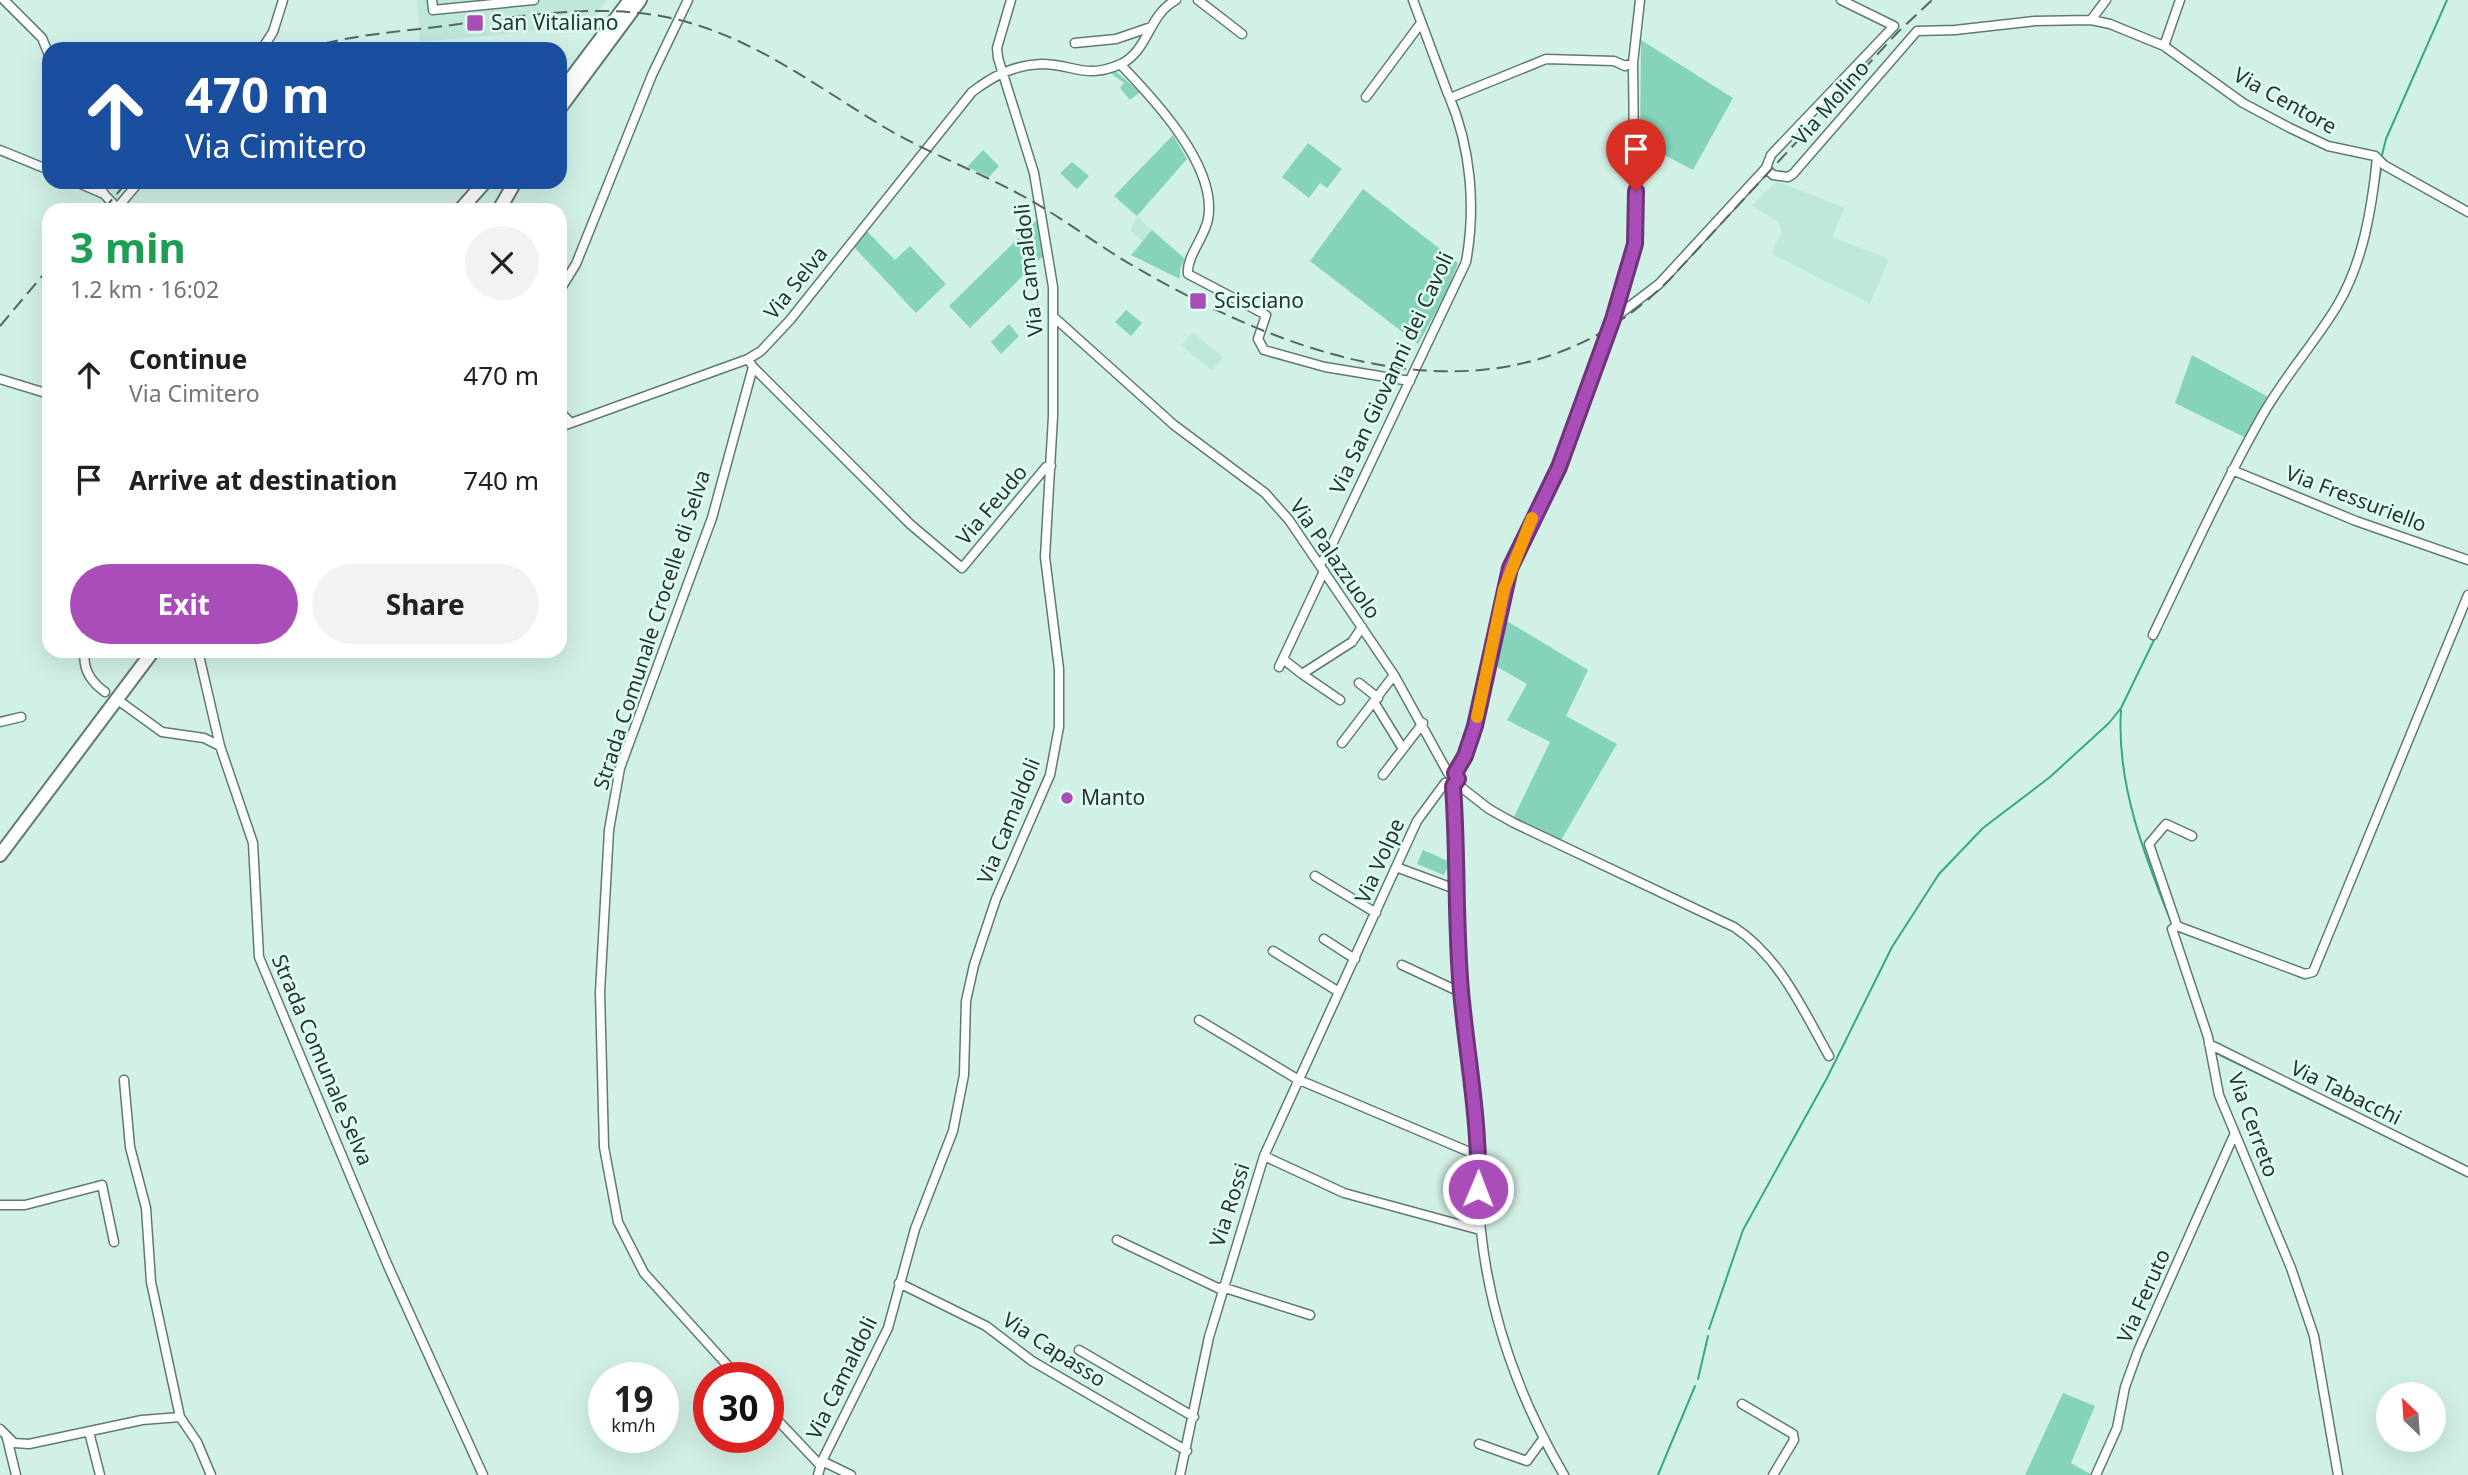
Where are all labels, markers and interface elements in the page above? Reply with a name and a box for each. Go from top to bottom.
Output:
place label: San Vitaliano [491,8,618,36]
marker: San Vitaliano [465,13,485,33]
street label: Via Molino [1786,54,1875,151]
street label: Via Centore [2229,60,2342,140]
text: 470 m [185,61,330,127]
icon: ahead [70,70,161,161]
pin [1606,119,1666,191]
text: Via Cimitero [185,124,367,167]
icon: arrive [1617,130,1655,168]
street label: Via Camaldoli [1007,202,1049,338]
text: 3 min [70,218,186,275]
button: close [465,226,539,300]
street label: Via Selva [757,240,833,325]
street label: Via San Giovanni dei Cavoli [1323,247,1460,498]
text: 1.2 km · 16:02 [70,273,219,305]
place label: Scisciano [1214,286,1304,314]
marker: Scisciano [1188,291,1208,311]
text: Continue [129,341,247,377]
icon: ahead [70,356,108,394]
text: 470 m [463,357,539,393]
text: Via Cimitero [129,377,260,409]
street label: Via Feudo [949,458,1033,550]
street label: Via Fressuriello [2282,458,2431,538]
icon: arrive [70,461,108,499]
text: Arrive at destination [129,462,398,498]
text: 740 m [463,462,539,498]
street label: Strada Comunale Crocelle di Selva [586,466,716,793]
street label: Via Palazzuolo [1284,493,1388,624]
button: Exit [70,564,298,644]
button: Share [312,564,539,644]
street label: Via Camaldoli [970,753,1046,888]
place label: Manto [1081,783,1145,811]
marker: Manto [1059,790,1075,806]
street label: Via Volpe [1348,814,1410,908]
street label: Strada Comunale Selva [266,950,380,1169]
street label: Via Tabacchi [2286,1053,2407,1131]
street label: Via Cerreto [2222,1068,2286,1181]
position arrow [1441,1152,1515,1226]
street label: Via Rossi [1202,1159,1256,1250]
street label: Via Feruto [2110,1244,2176,1347]
street label: Via Capasso [998,1305,1112,1393]
street label: Via Camaldoli [799,1311,883,1444]
speed limit sign: 30 [693,1362,784,1453]
text: 19 [613,1375,654,1422]
north arrow [2376,1382,2446,1452]
map controls [2376,1382,2446,1452]
text: km/h [611,1413,656,1437]

